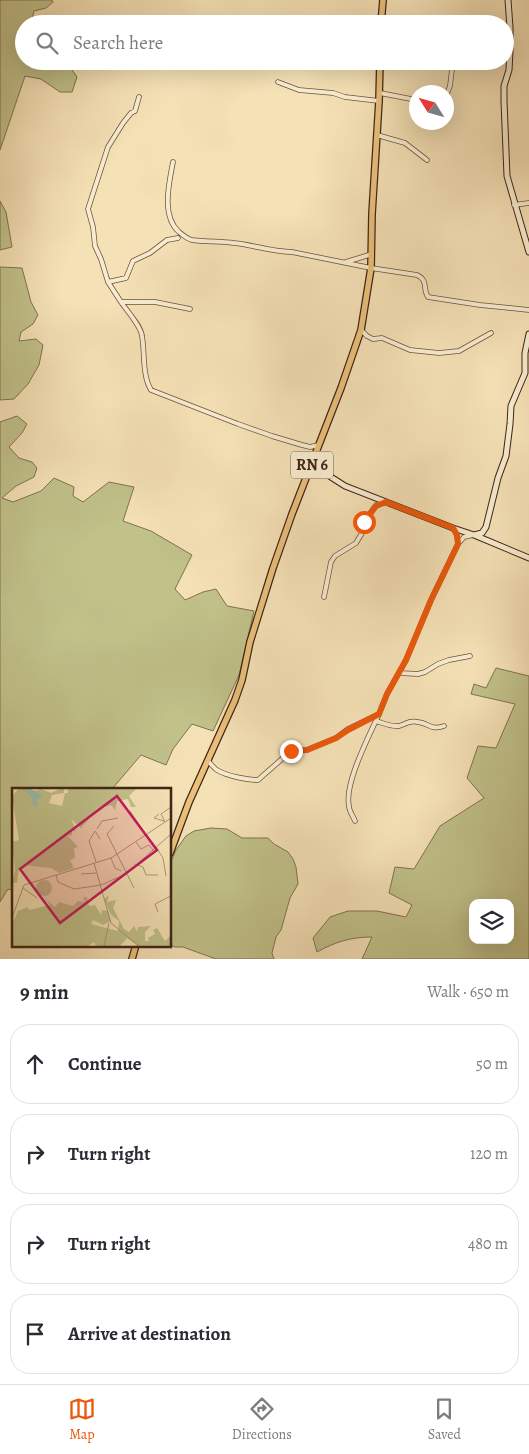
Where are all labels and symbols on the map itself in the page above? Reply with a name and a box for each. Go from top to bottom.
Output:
north arrow [409,85,454,130]
road number: RN 6 [291,452,333,478]
route start [353,511,376,534]
route end [280,740,303,763]
inset map [12,788,171,946]

